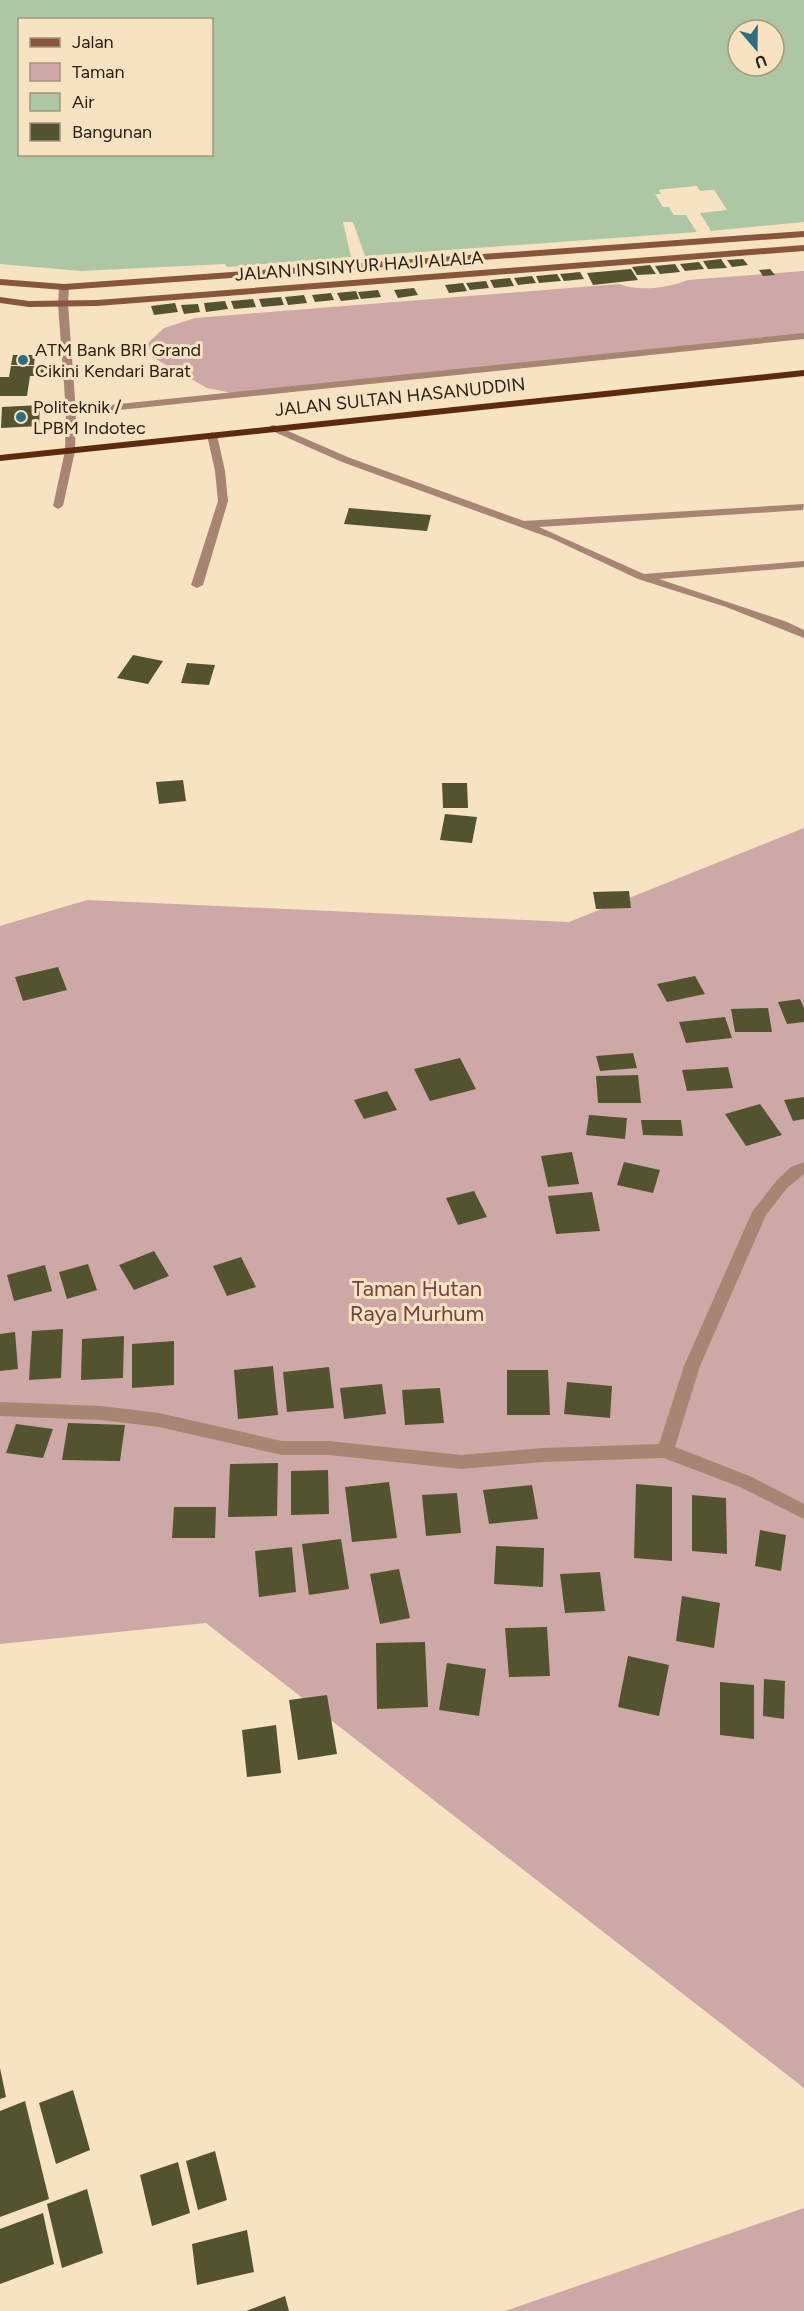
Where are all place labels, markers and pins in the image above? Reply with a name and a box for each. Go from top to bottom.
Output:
place label: ATM Bank BRI Grand Cikini Kendari Barat [35,339,201,382]
marker: ATM Bank BRI Grand Cikini Kendari Barat [16,353,30,367]
place label: Politeknik / LPBM Indotec [33,396,146,439]
marker: Politeknik / LPBM Indotec [14,410,28,424]

